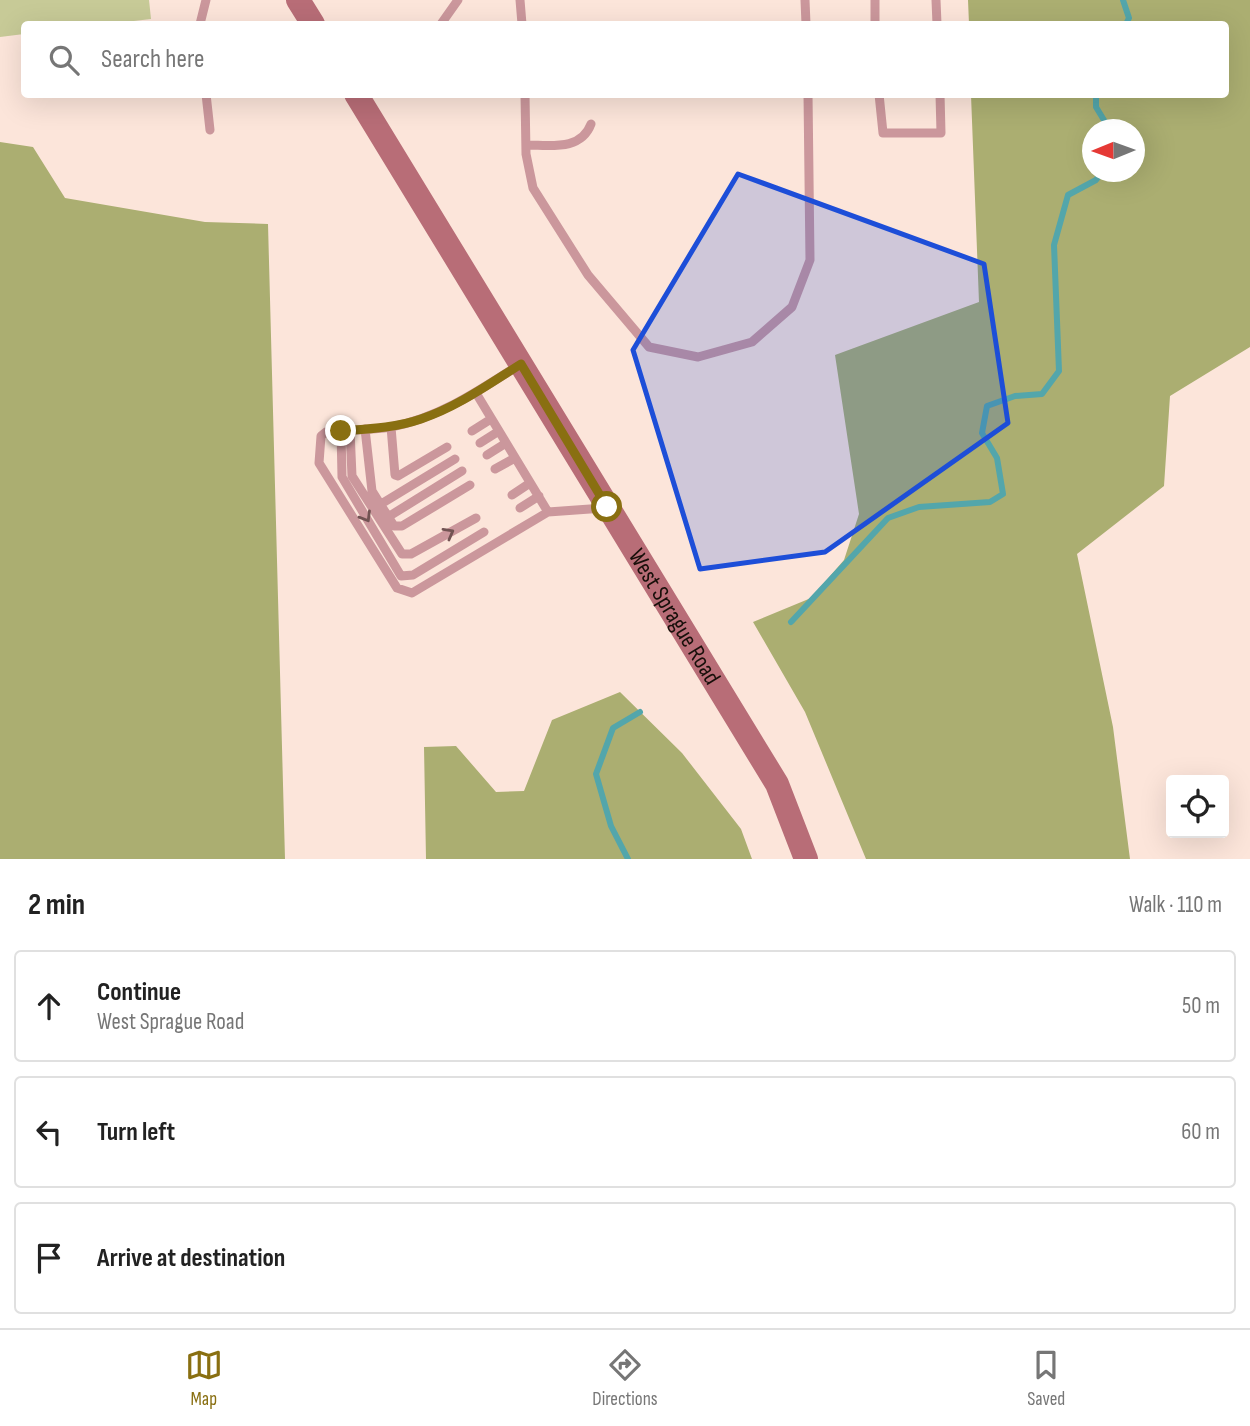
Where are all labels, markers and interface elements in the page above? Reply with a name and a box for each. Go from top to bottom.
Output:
search box [21,21,1229,98]
icon: search [45,41,83,79]
text: Search here [101,44,204,75]
north arrow [1082,119,1145,182]
route end [325,415,356,446]
route start [591,491,622,522]
one-way arrow [358,509,371,522]
one-way arrow [441,528,454,541]
street label: West Sprague Road [622,544,727,690]
map controls [1166,775,1229,838]
button: locate [1166,775,1229,838]
text: 2 min [28,887,85,923]
text: Walk · 110 m [1129,891,1222,919]
text: Continue [97,977,181,1008]
icon: ahead [30,987,68,1025]
text: 50 m [1182,992,1220,1020]
text: West Sprague Road [97,1008,244,1036]
icon: left [30,1113,68,1151]
text: Turn left [97,1117,175,1148]
text: 60 m [1181,1118,1220,1146]
icon: arrive [30,1239,68,1277]
text: Arrive at destination [97,1243,285,1274]
tab: Map [185,1346,223,1411]
tab: Directions [592,1346,658,1411]
tab: Saved [1027,1346,1065,1411]

